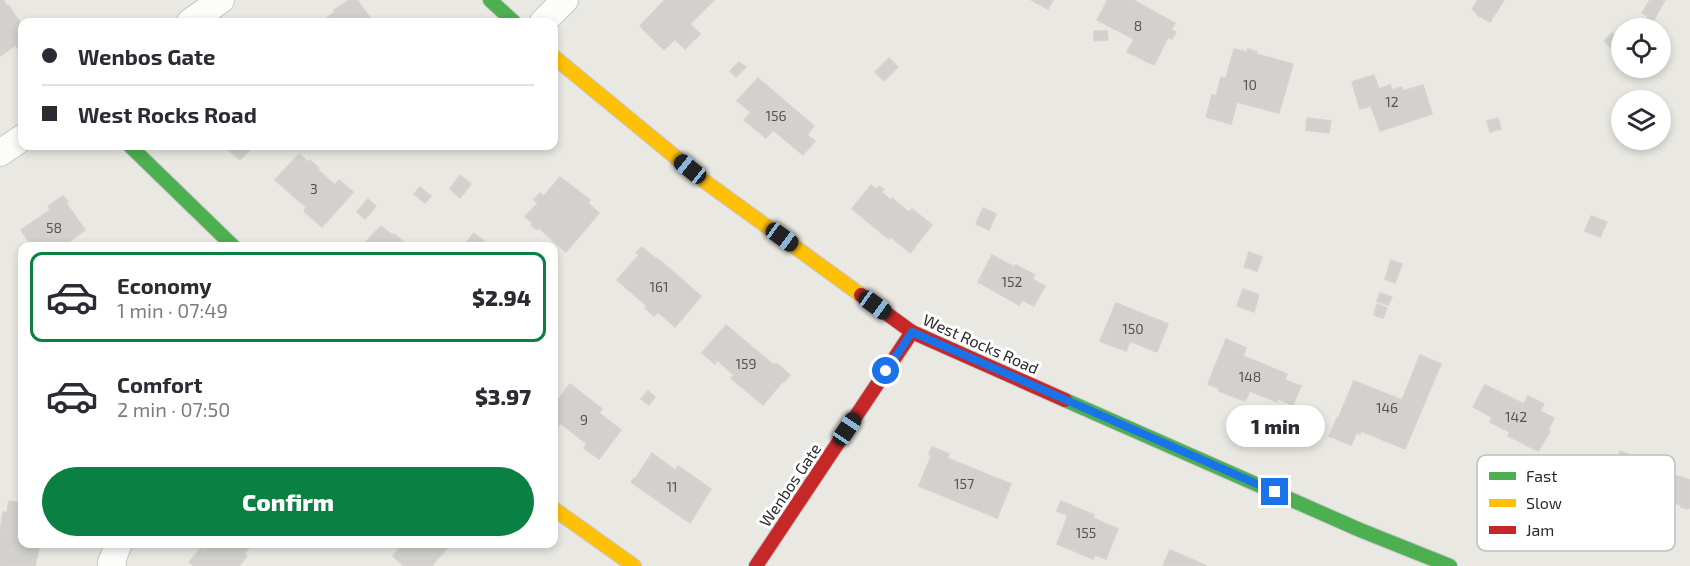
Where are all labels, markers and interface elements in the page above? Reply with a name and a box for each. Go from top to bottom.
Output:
house number: 8 [1134,17,1142,34]
map controls [1611,18,1671,150]
button: locate [1611,18,1671,78]
text: Wenbos Gate [78,43,215,69]
house number: 10 [1243,76,1257,93]
button: layers [1611,90,1671,150]
house number: 12 [1385,93,1399,110]
text: West Rocks Road [78,101,257,127]
house number: 156 [765,107,787,124]
car [670,151,710,187]
house number: 3 [310,180,318,197]
house number: 58 [46,219,62,236]
car [762,219,802,255]
icon: car [45,270,99,324]
text: Economy [117,272,212,298]
house number: 152 [1002,273,1023,290]
house number: 161 [649,278,669,295]
text: $2.94 [472,284,531,310]
car [855,287,895,323]
text: 1 min · 07:49 [117,298,228,322]
street label: West Rocks Road [920,310,1042,378]
house number: 150 [1122,320,1144,337]
house number: 159 [735,355,757,372]
route start [872,357,899,384]
house number: 148 [1239,368,1261,385]
icon: car [45,369,99,423]
text: Comfort [117,371,202,397]
text: $3.97 [475,383,531,409]
text: 2 min · 07:50 [117,397,230,421]
house number: 146 [1376,399,1398,416]
callout: 1 min [1226,405,1324,447]
house number: 142 [1505,408,1527,425]
car [829,409,865,449]
house number: 9 [580,411,588,428]
text: 1 min [1251,414,1300,438]
street label: Wenbos Gate [755,440,824,530]
legend [1477,455,1675,551]
text: Fast [1526,466,1557,485]
button: Confirm [42,467,534,536]
house number: 157 [954,475,974,492]
house number: 11 [666,478,678,495]
route end [1261,478,1288,505]
text: Slow [1526,493,1562,512]
text: Jam [1526,520,1554,539]
house number: 155 [1076,524,1096,541]

